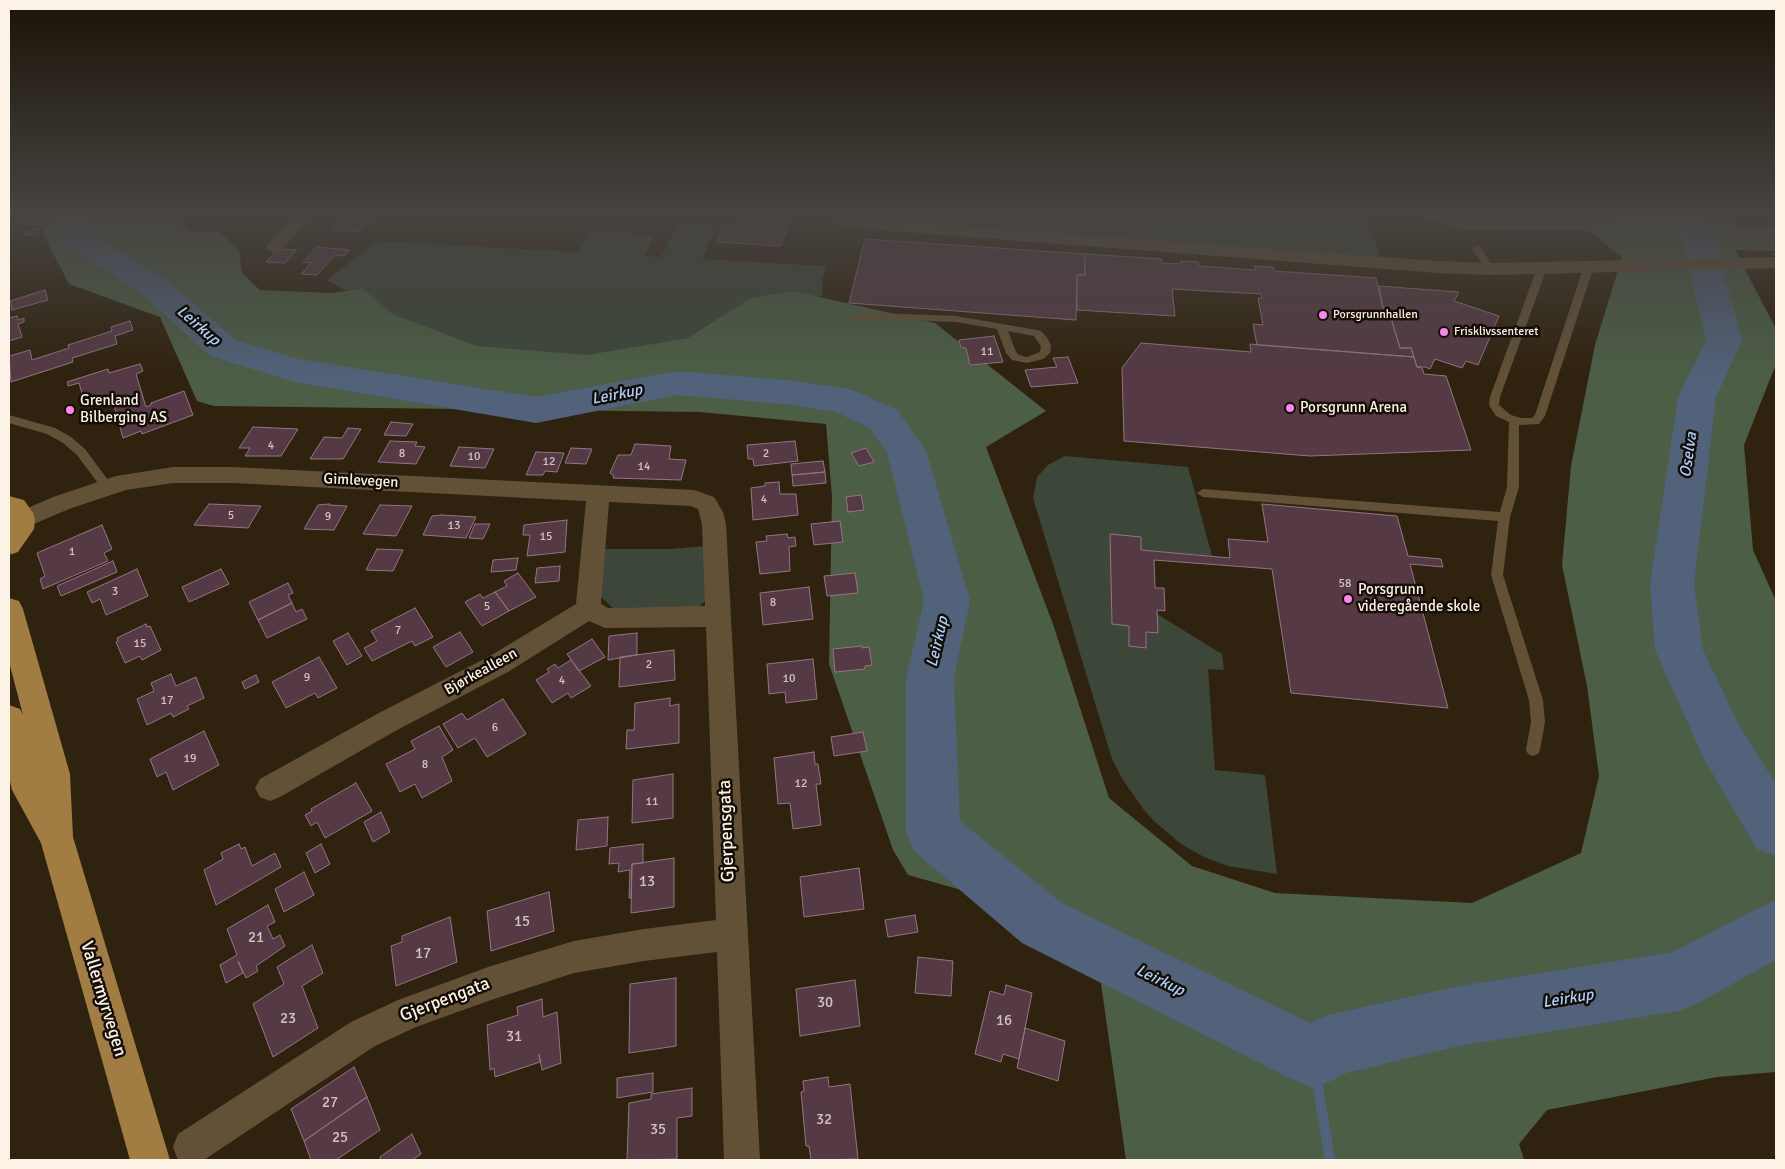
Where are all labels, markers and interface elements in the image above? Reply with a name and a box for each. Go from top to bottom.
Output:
water label: Leirkup [172,302,224,350]
place label: Porsgrunnhallen [1333,308,1418,322]
marker: Porsgrunnhallen [1317,309,1329,321]
place label: Frisklivssenteret [1454,325,1539,339]
marker: Frisklivssenteret [1438,326,1450,338]
house number: 11 [981,345,993,359]
water label: Leirkup [590,381,644,409]
place label: Grenland Bilberging AS [80,392,167,427]
place label: Porsgrunn Arena [1300,399,1407,417]
marker: Porsgrunn Arena [1284,402,1296,414]
marker: Grenland Bilberging AS [64,404,76,416]
water label: Oselva [1676,431,1702,479]
house number: 4 [268,439,274,453]
house number: 8 [399,447,405,461]
house number: 2 [763,447,769,461]
house number: 10 [468,450,480,464]
house number: 12 [543,455,555,469]
house number: 14 [638,460,650,474]
street label: Gimlevegen [323,470,399,492]
house number: 4 [761,493,767,507]
house number: 5 [228,509,234,523]
house number: 9 [325,510,331,524]
house number: 13 [448,519,460,533]
house number: 15 [540,530,552,544]
house number: 1 [69,545,75,559]
house number: 58 [1339,577,1351,591]
place label: Porsgrunn videregående skole [1358,581,1480,616]
house number: 3 [112,585,118,599]
marker: Porsgrunn videregående skole [1342,593,1354,605]
house number: 8 [770,596,776,610]
house number: 5 [484,600,490,614]
water label: Leirkup [923,615,953,669]
house number: 7 [395,624,401,638]
house number: 15 [134,637,146,651]
street label: Bjørkealleen [441,645,521,699]
house number: 2 [646,658,652,672]
house number: 9 [304,671,310,685]
house number: 10 [783,672,795,686]
house number: 4 [559,674,565,688]
house number: 17 [161,694,173,708]
house number: 6 [492,721,498,735]
house number: 19 [184,752,196,766]
house number: 8 [422,758,428,772]
house number: 12 [795,777,807,791]
street label: Gjerpensgata [714,779,740,883]
house number: 11 [646,795,658,809]
house number: 13 [639,873,655,891]
house number: 15 [514,913,530,931]
house number: 21 [248,929,264,947]
street label: Vallermyrvegen [75,939,131,1059]
house number: 17 [415,945,431,963]
water label: Leirkup [1133,961,1187,1001]
street label: Gjerpengata [397,973,493,1027]
water label: Leirkup [1541,986,1595,1012]
house number: 30 [817,994,833,1012]
house number: 23 [280,1010,296,1028]
house number: 16 [996,1012,1012,1030]
house number: 31 [506,1028,522,1046]
house number: 27 [322,1094,338,1112]
house number: 32 [816,1111,832,1129]
house number: 35 [650,1121,666,1139]
house number: 25 [332,1129,348,1147]

